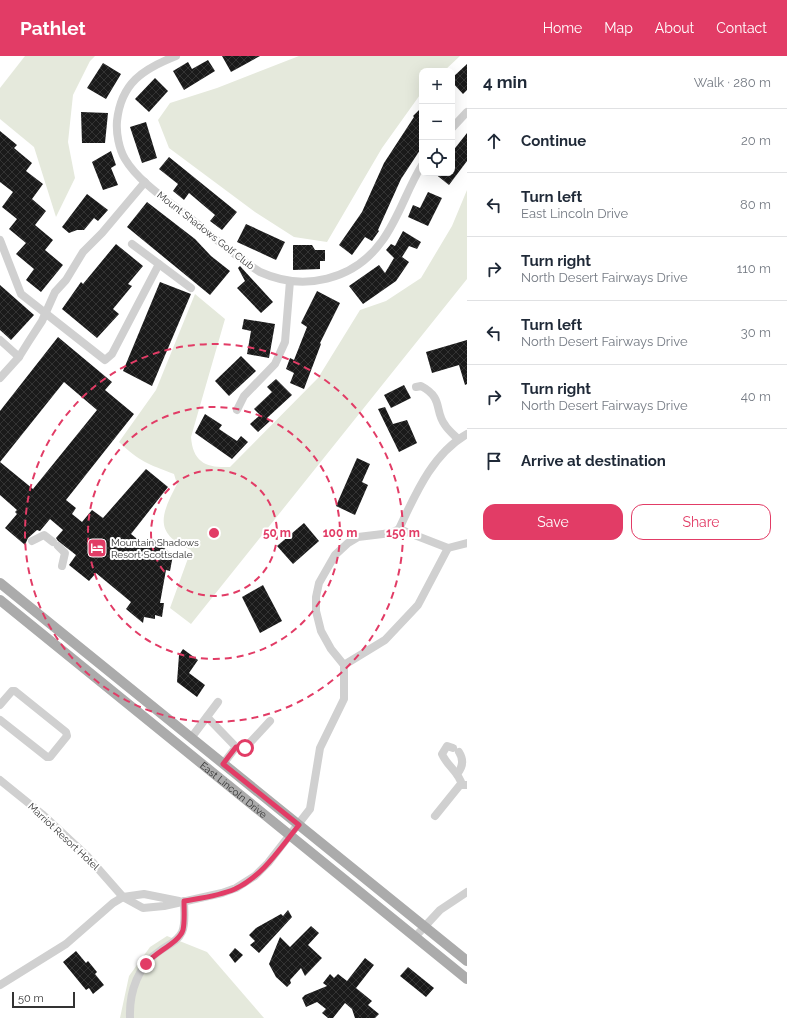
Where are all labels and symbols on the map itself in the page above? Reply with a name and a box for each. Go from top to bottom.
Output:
street label: Mount Shadows Golf Club [155,189,256,272]
centre of rings [207,526,221,540]
text: 50 m [263,526,291,540]
text: 100 m [323,526,357,540]
text: 150 m [386,526,420,540]
hotel icon: Mountain Shadows Resort Scottsdale [86,537,108,559]
place label: Mountain Shadows Resort Scottsdale [111,537,199,560]
route start [236,739,254,757]
street label: East Lincoln Drive [198,760,269,820]
street label: Marriot Resort Hotel [26,801,101,872]
route end [137,955,155,973]
scale bar [12,990,75,1009]

